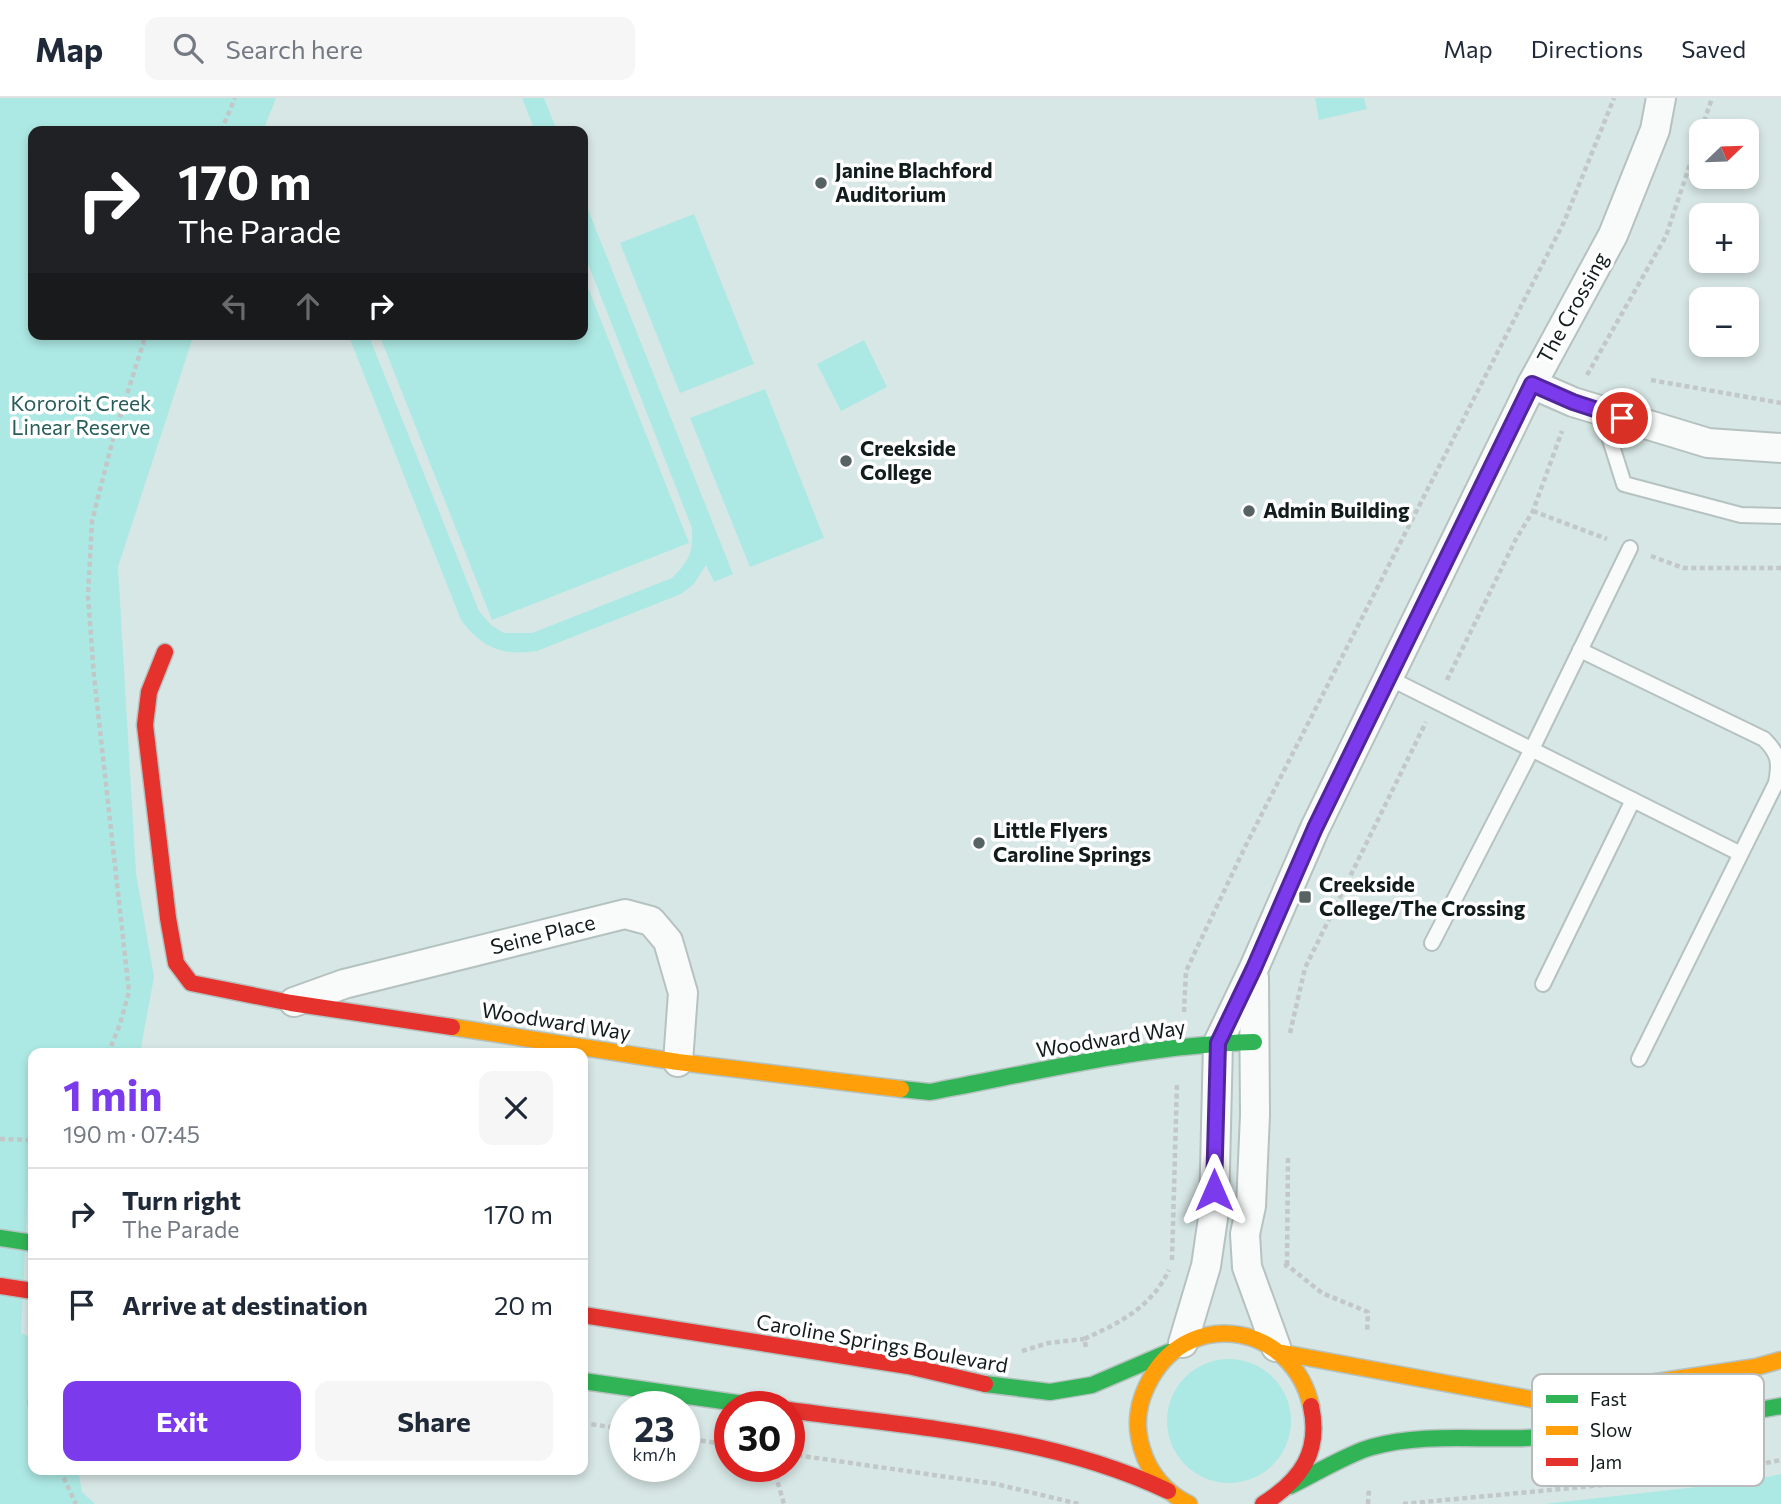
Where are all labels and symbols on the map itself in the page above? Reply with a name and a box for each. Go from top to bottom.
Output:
north arrow [1689,119,1759,189]
place label: Janine Blachford Auditorium [835,157,992,206]
marker: Janine Blachford Auditorium [813,175,829,191]
street label: The Crossing [1531,247,1612,367]
pin [1592,388,1652,448]
park label: Kororoit Creek Linear Reserve [10,390,152,439]
place label: Creekside College [860,435,956,484]
marker: Creekside College [838,453,854,469]
place label: Admin Building [1263,497,1410,522]
marker: Admin Building [1241,503,1257,519]
place label: Little Flyers Caroline Springs [993,817,1151,866]
marker: Little Flyers Caroline Springs [971,835,987,851]
place label: Creekside College/The Crossing [1319,871,1526,920]
marker: Creekside College/The Crossing [1297,889,1313,905]
street label: Seine Place [488,908,598,959]
street label: Woodward Way [480,996,633,1045]
street label: Woodward Way [1034,1013,1187,1062]
position arrow [1177,1153,1251,1227]
street label: Caroline Springs Boulevard [755,1308,1010,1377]
legend [1532,1374,1764,1486]
text: Fast [1590,1387,1627,1410]
speed limit sign: 30 [714,1391,805,1482]
text: Slow [1590,1418,1632,1441]
text: Jam [1590,1450,1622,1473]

